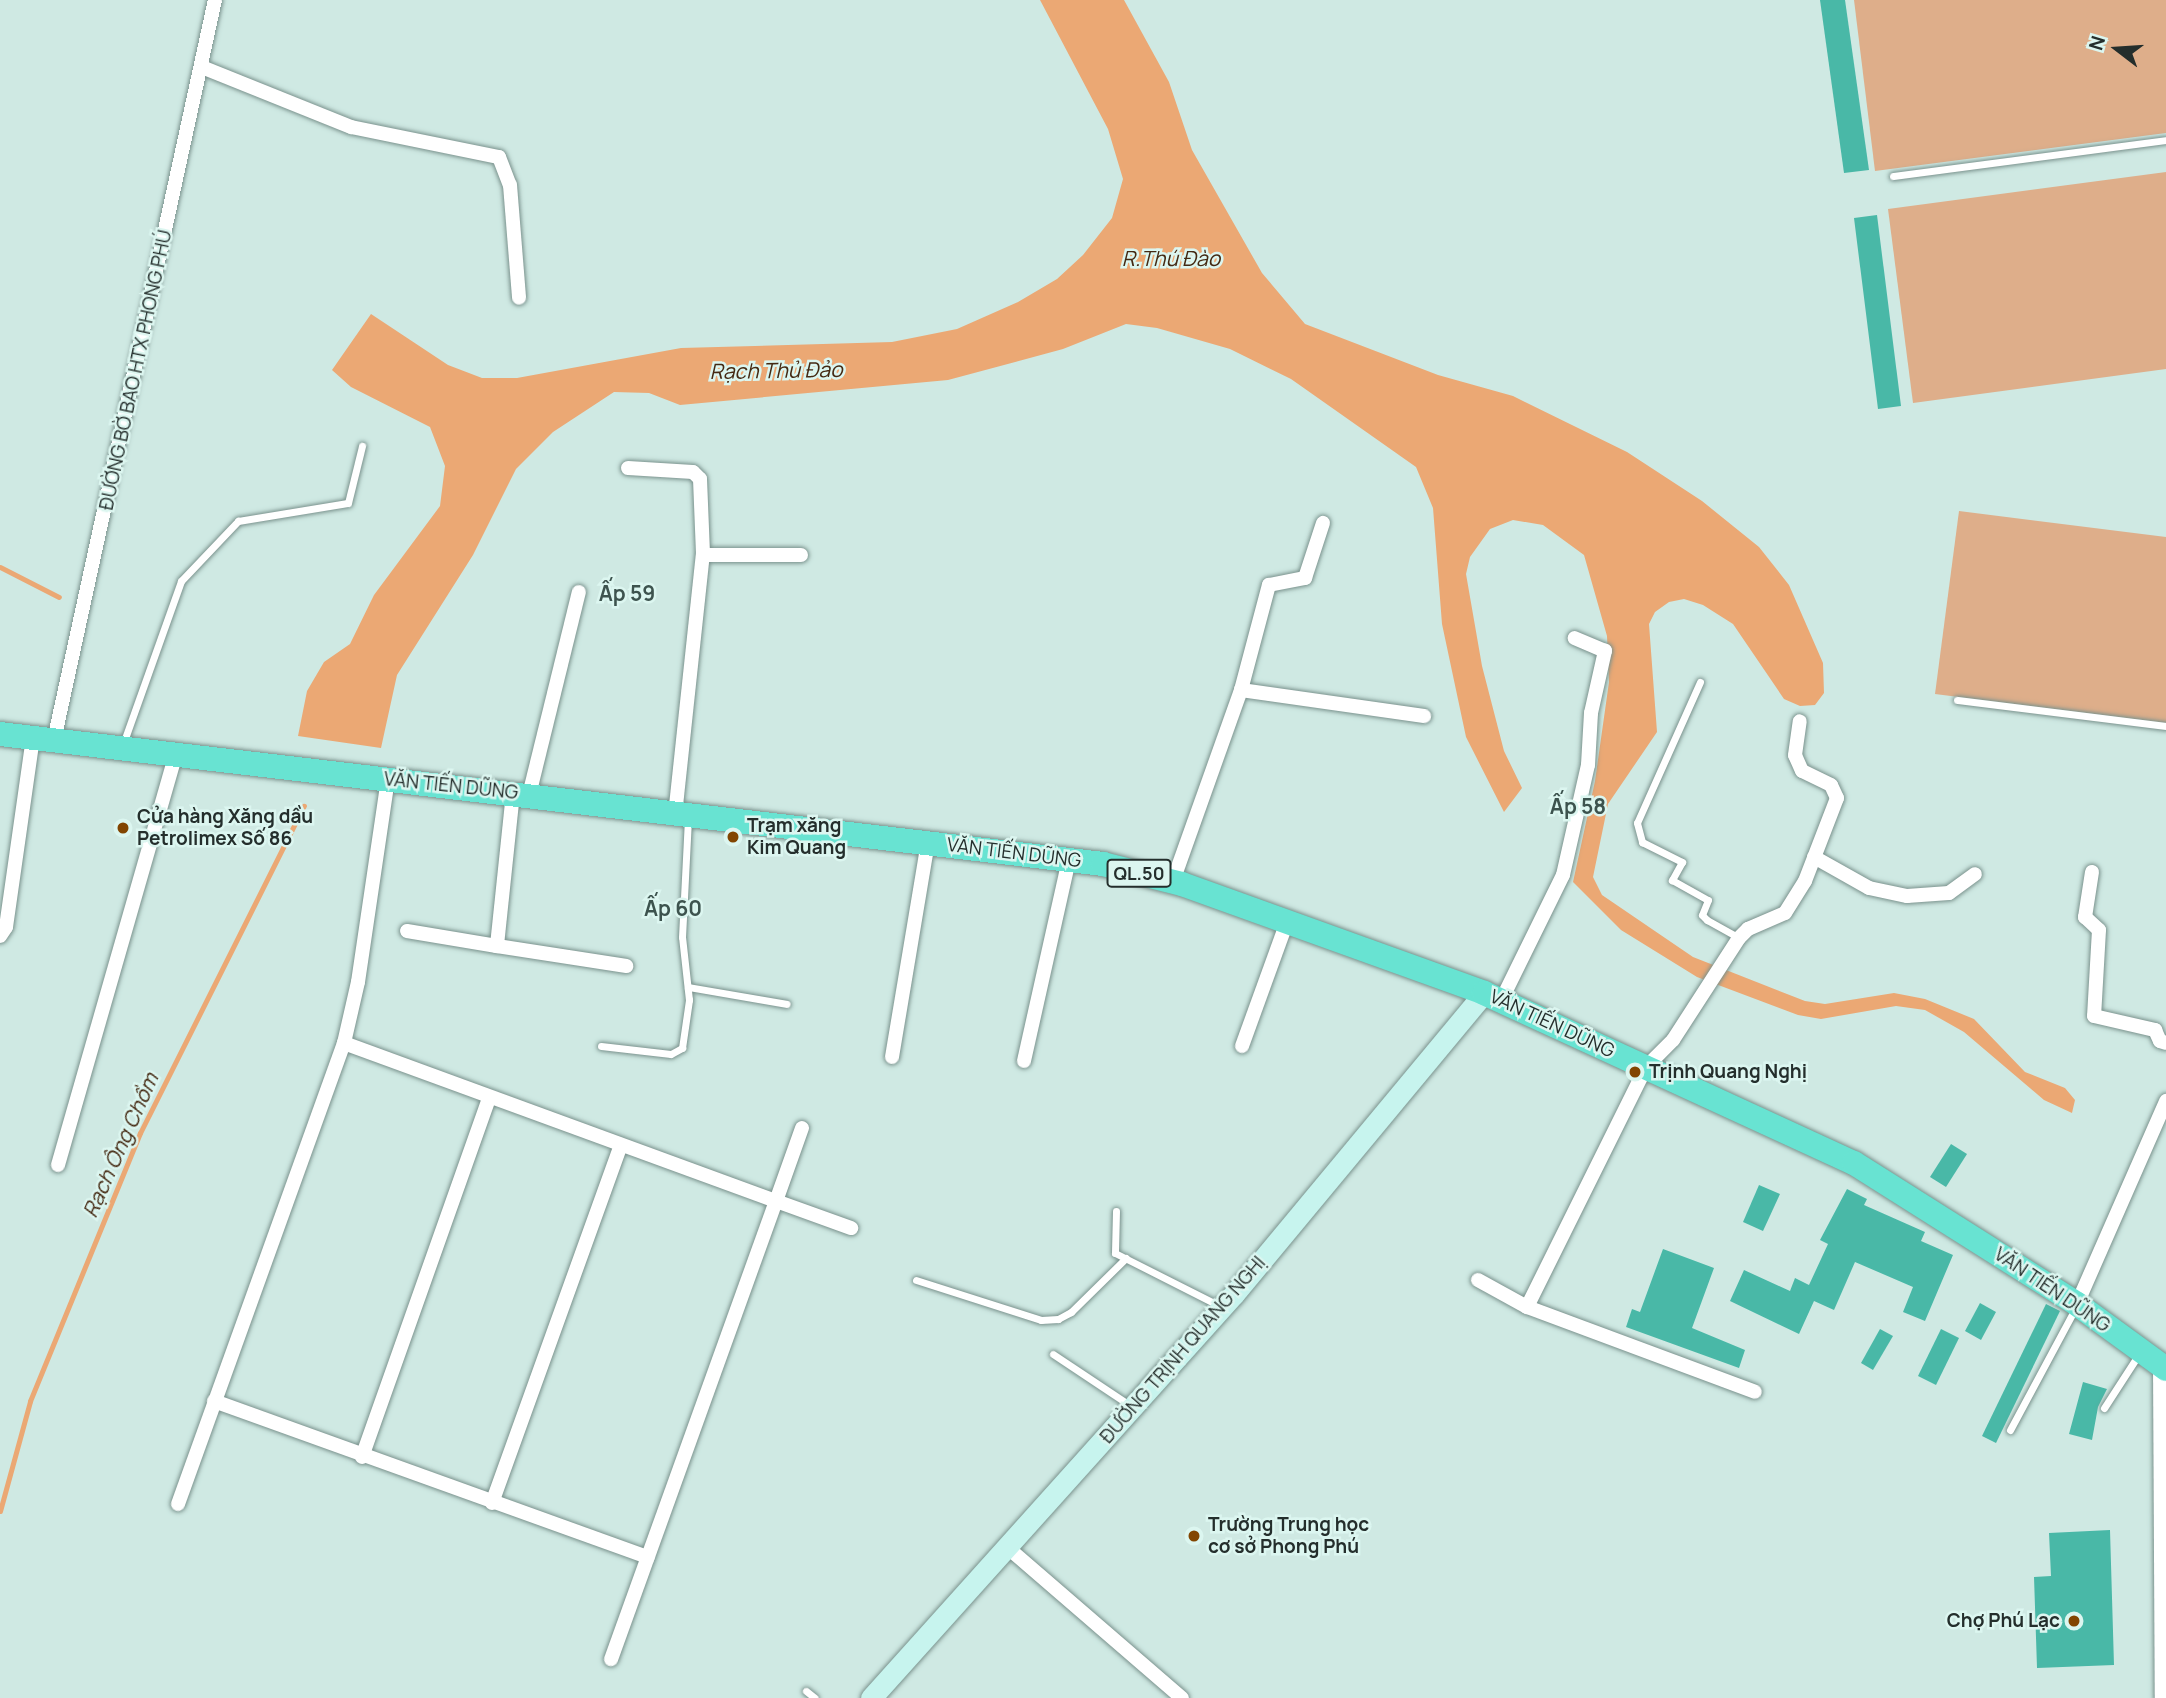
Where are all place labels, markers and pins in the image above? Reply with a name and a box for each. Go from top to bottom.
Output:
place label: Cửa hàng Xăng dầu Petrolimex Số 86 [137,806,313,850]
place label: Trạm xăng Kim Quang [747,815,846,859]
marker: Cửa hàng Xăng dầu Petrolimex Số 86 [115,820,131,836]
marker: Trạm xăng Kim Quang [725,829,741,845]
place label: Trịnh Quang Nghị [1649,1061,1807,1083]
marker: Trịnh Quang Nghị [1627,1064,1643,1080]
place label: Trường Trung học cơ sở Phong Phú [1208,1514,1369,1558]
marker: Trường Trung học cơ sở Phong Phú [1186,1528,1202,1544]
place label: Chợ Phú Lạc [1947,1610,2060,1632]
marker: Chợ Phú Lạc [2066,1613,2082,1629]

